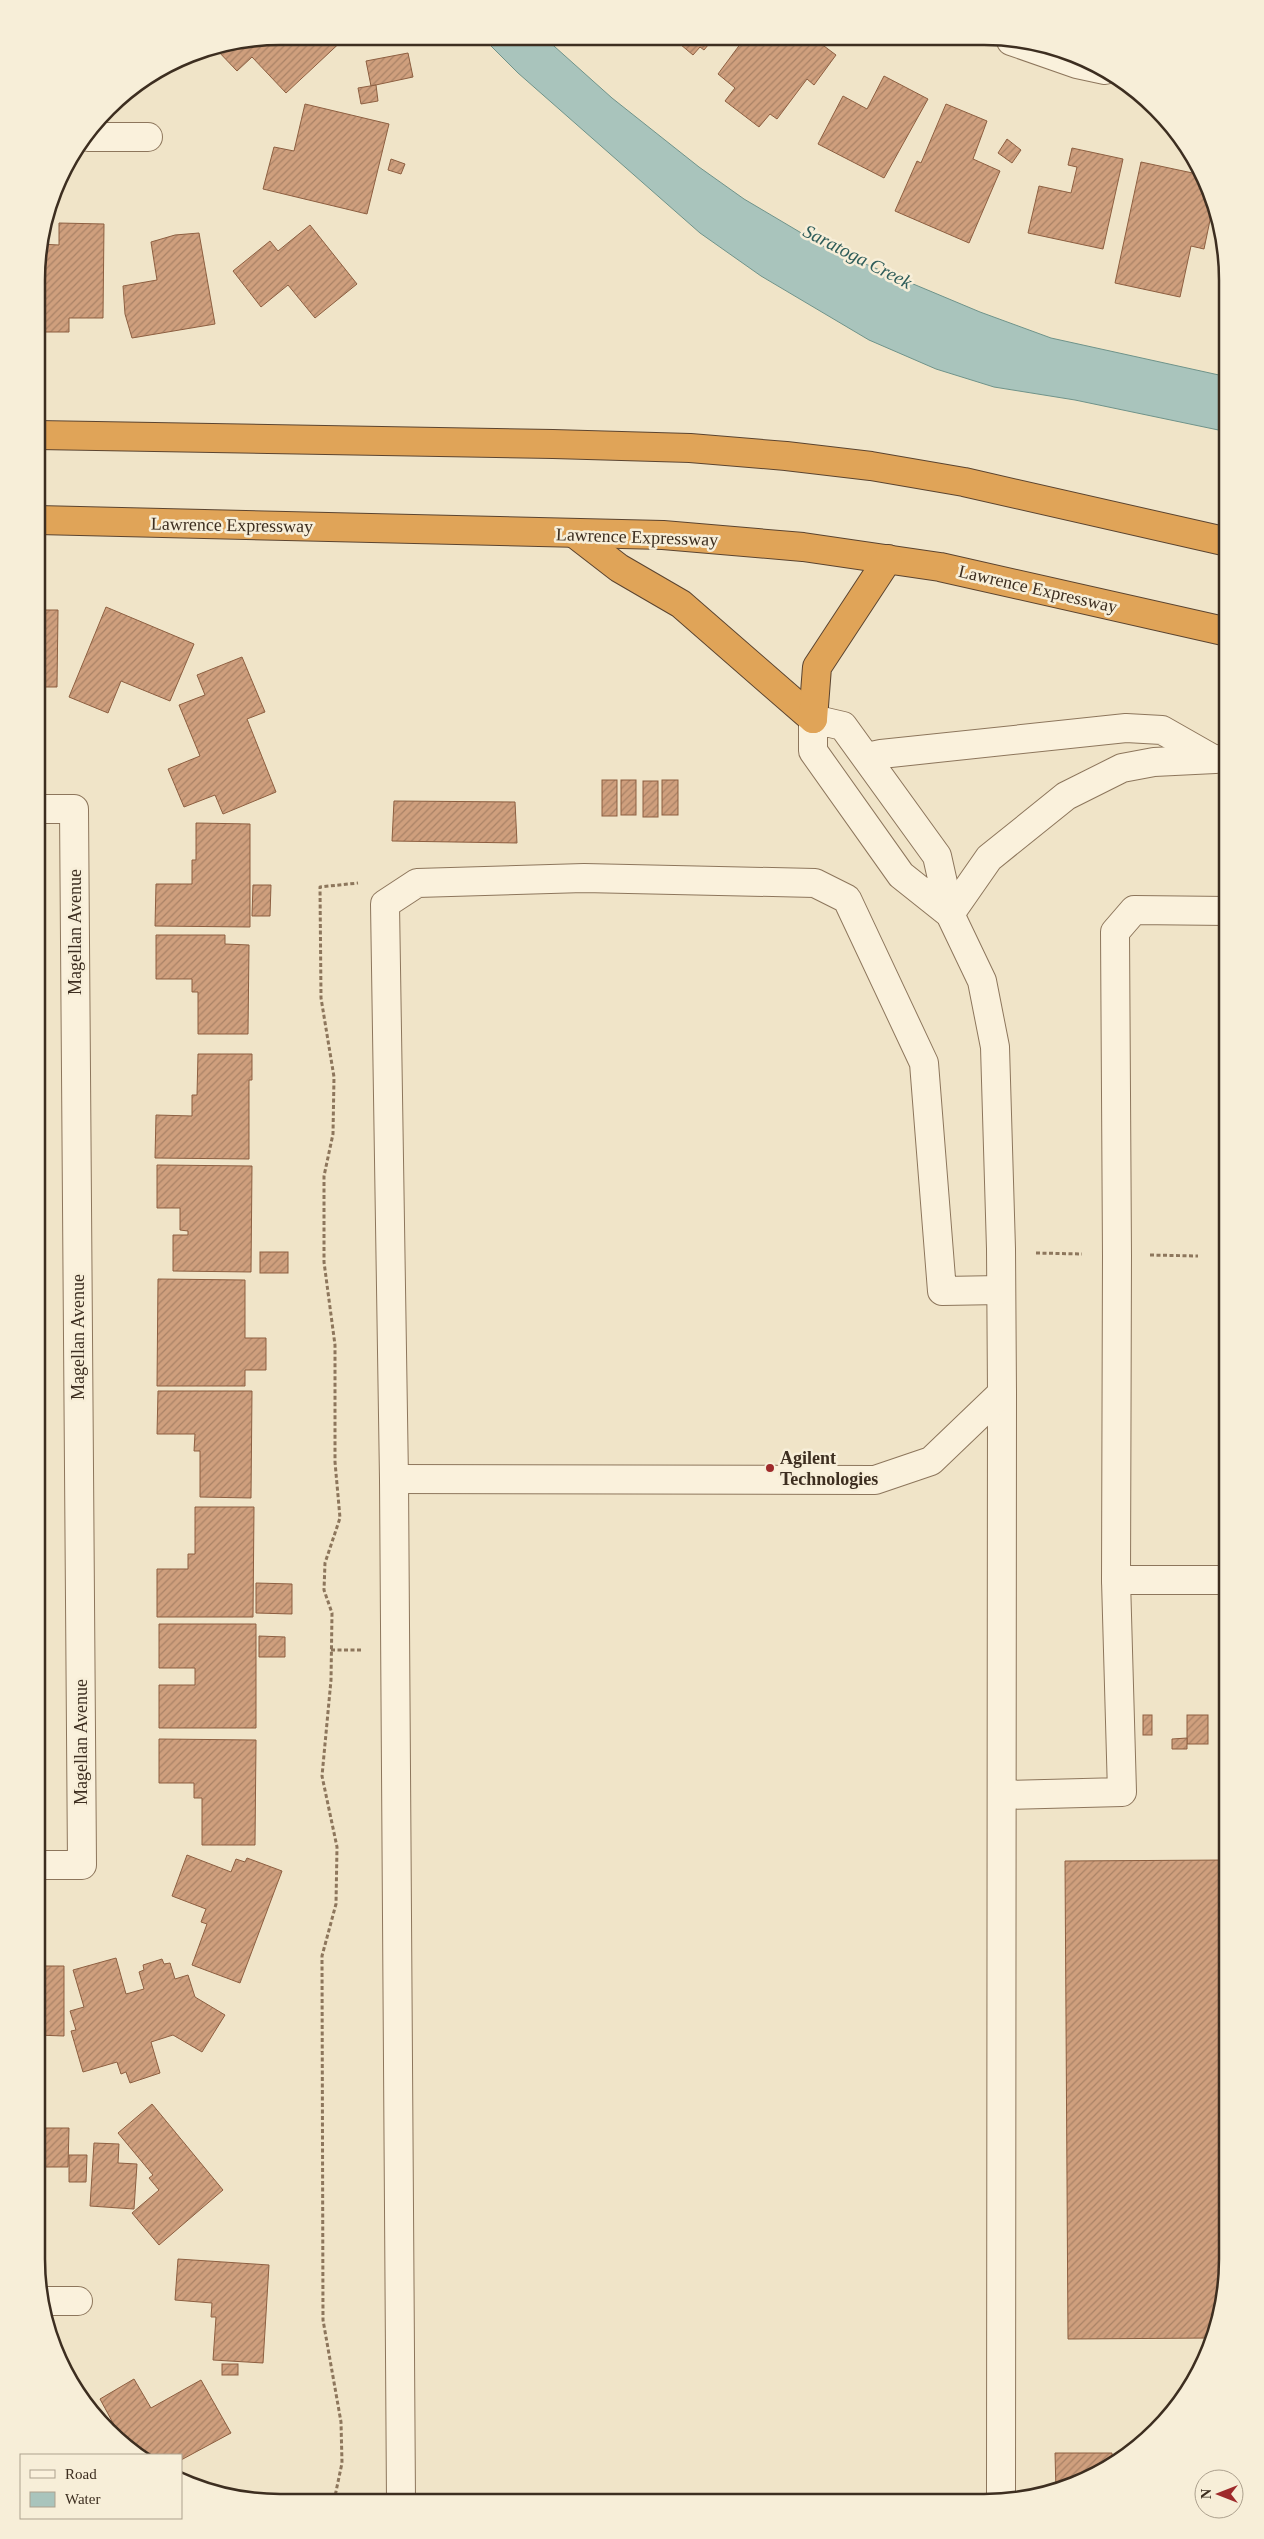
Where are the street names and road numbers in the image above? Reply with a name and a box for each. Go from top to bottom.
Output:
street label: Lawrence Expressway [151,514,313,536]
street label: Lawrence Expressway [555,524,719,550]
street label: Lawrence Expressway [957,561,1119,617]
street label: Magellan Avenue [65,869,85,995]
street label: Magellan Avenue [68,1274,88,1400]
street label: Magellan Avenue [71,1679,91,1805]

